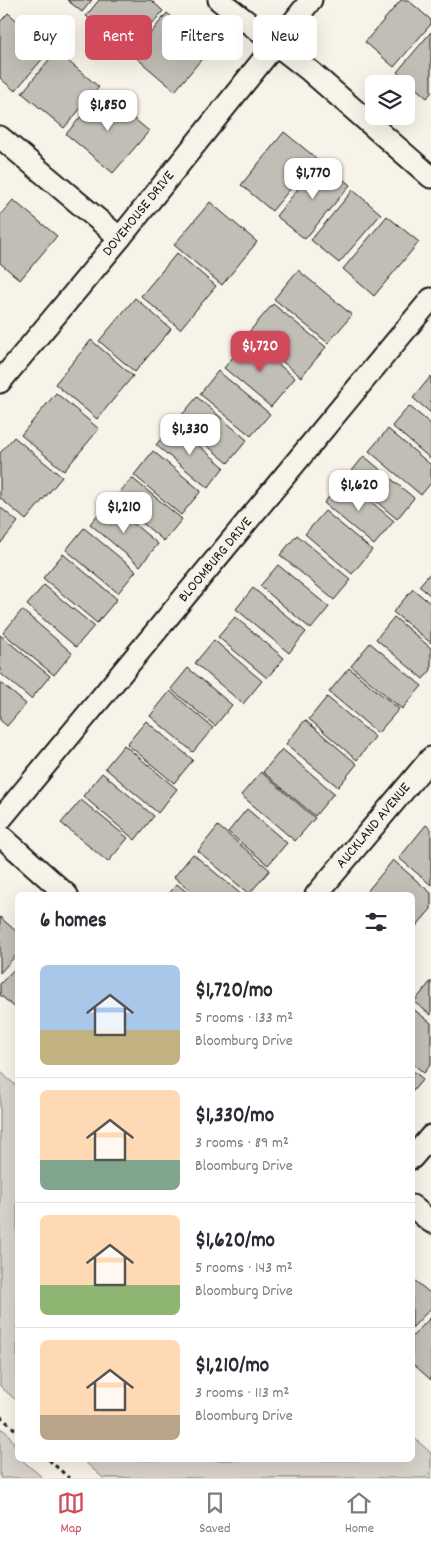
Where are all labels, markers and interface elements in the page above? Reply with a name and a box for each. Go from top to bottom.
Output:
chip: Buy [15,15,75,60]
chip: Rent [85,15,152,60]
chip: Filters [162,15,243,60]
chip: New [253,15,317,60]
map controls [365,75,415,125]
button: layers [365,75,415,125]
pin: $1,850 [67,90,149,132]
text: $1,850 [89,94,127,117]
pin: $1,770 [272,158,354,200]
text: $1,770 [295,162,331,185]
street label: DOVEHOUSE DRIVE [98,166,181,262]
pin: $1,720 [219,330,301,373]
text: $1,720 [242,335,278,358]
pin: $1,330 [149,414,231,456]
text: $1,330 [171,418,209,441]
pin: $1,620 [318,470,400,512]
text: $1,620 [340,474,378,497]
pin: $1,210 [83,492,165,534]
text: $1,210 [107,496,141,519]
street label: BLOOMBURG DRIVE [174,512,258,608]
street label: AUCKLAND AVENUE [331,778,417,874]
text: 6 homes [40,907,107,937]
icon: filters [362,908,390,936]
text: $1,720/mo [195,977,273,1007]
icon: home [80,985,140,1045]
text: 5 rooms · 133 m² [195,1007,293,1030]
text: Bloomburg Drive [195,1030,293,1053]
text: $1,330/mo [195,1102,274,1132]
icon: home [80,1110,140,1170]
text: 3 rooms · 89 m² [195,1132,289,1155]
text: Bloomburg Drive [195,1155,293,1178]
text: $1,620/mo [195,1227,275,1257]
icon: home [80,1235,140,1295]
text: 5 rooms · 143 m² [195,1257,293,1280]
text: Bloomburg Drive [195,1280,293,1303]
text: $1,210/mo [195,1352,269,1382]
icon: home [80,1360,140,1420]
text: 3 rooms · 113 m² [195,1382,289,1405]
text: Bloomburg Drive [195,1405,293,1428]
tab: Map [57,1489,85,1539]
tab: Saved [199,1489,231,1539]
tab: Home [345,1489,374,1539]

